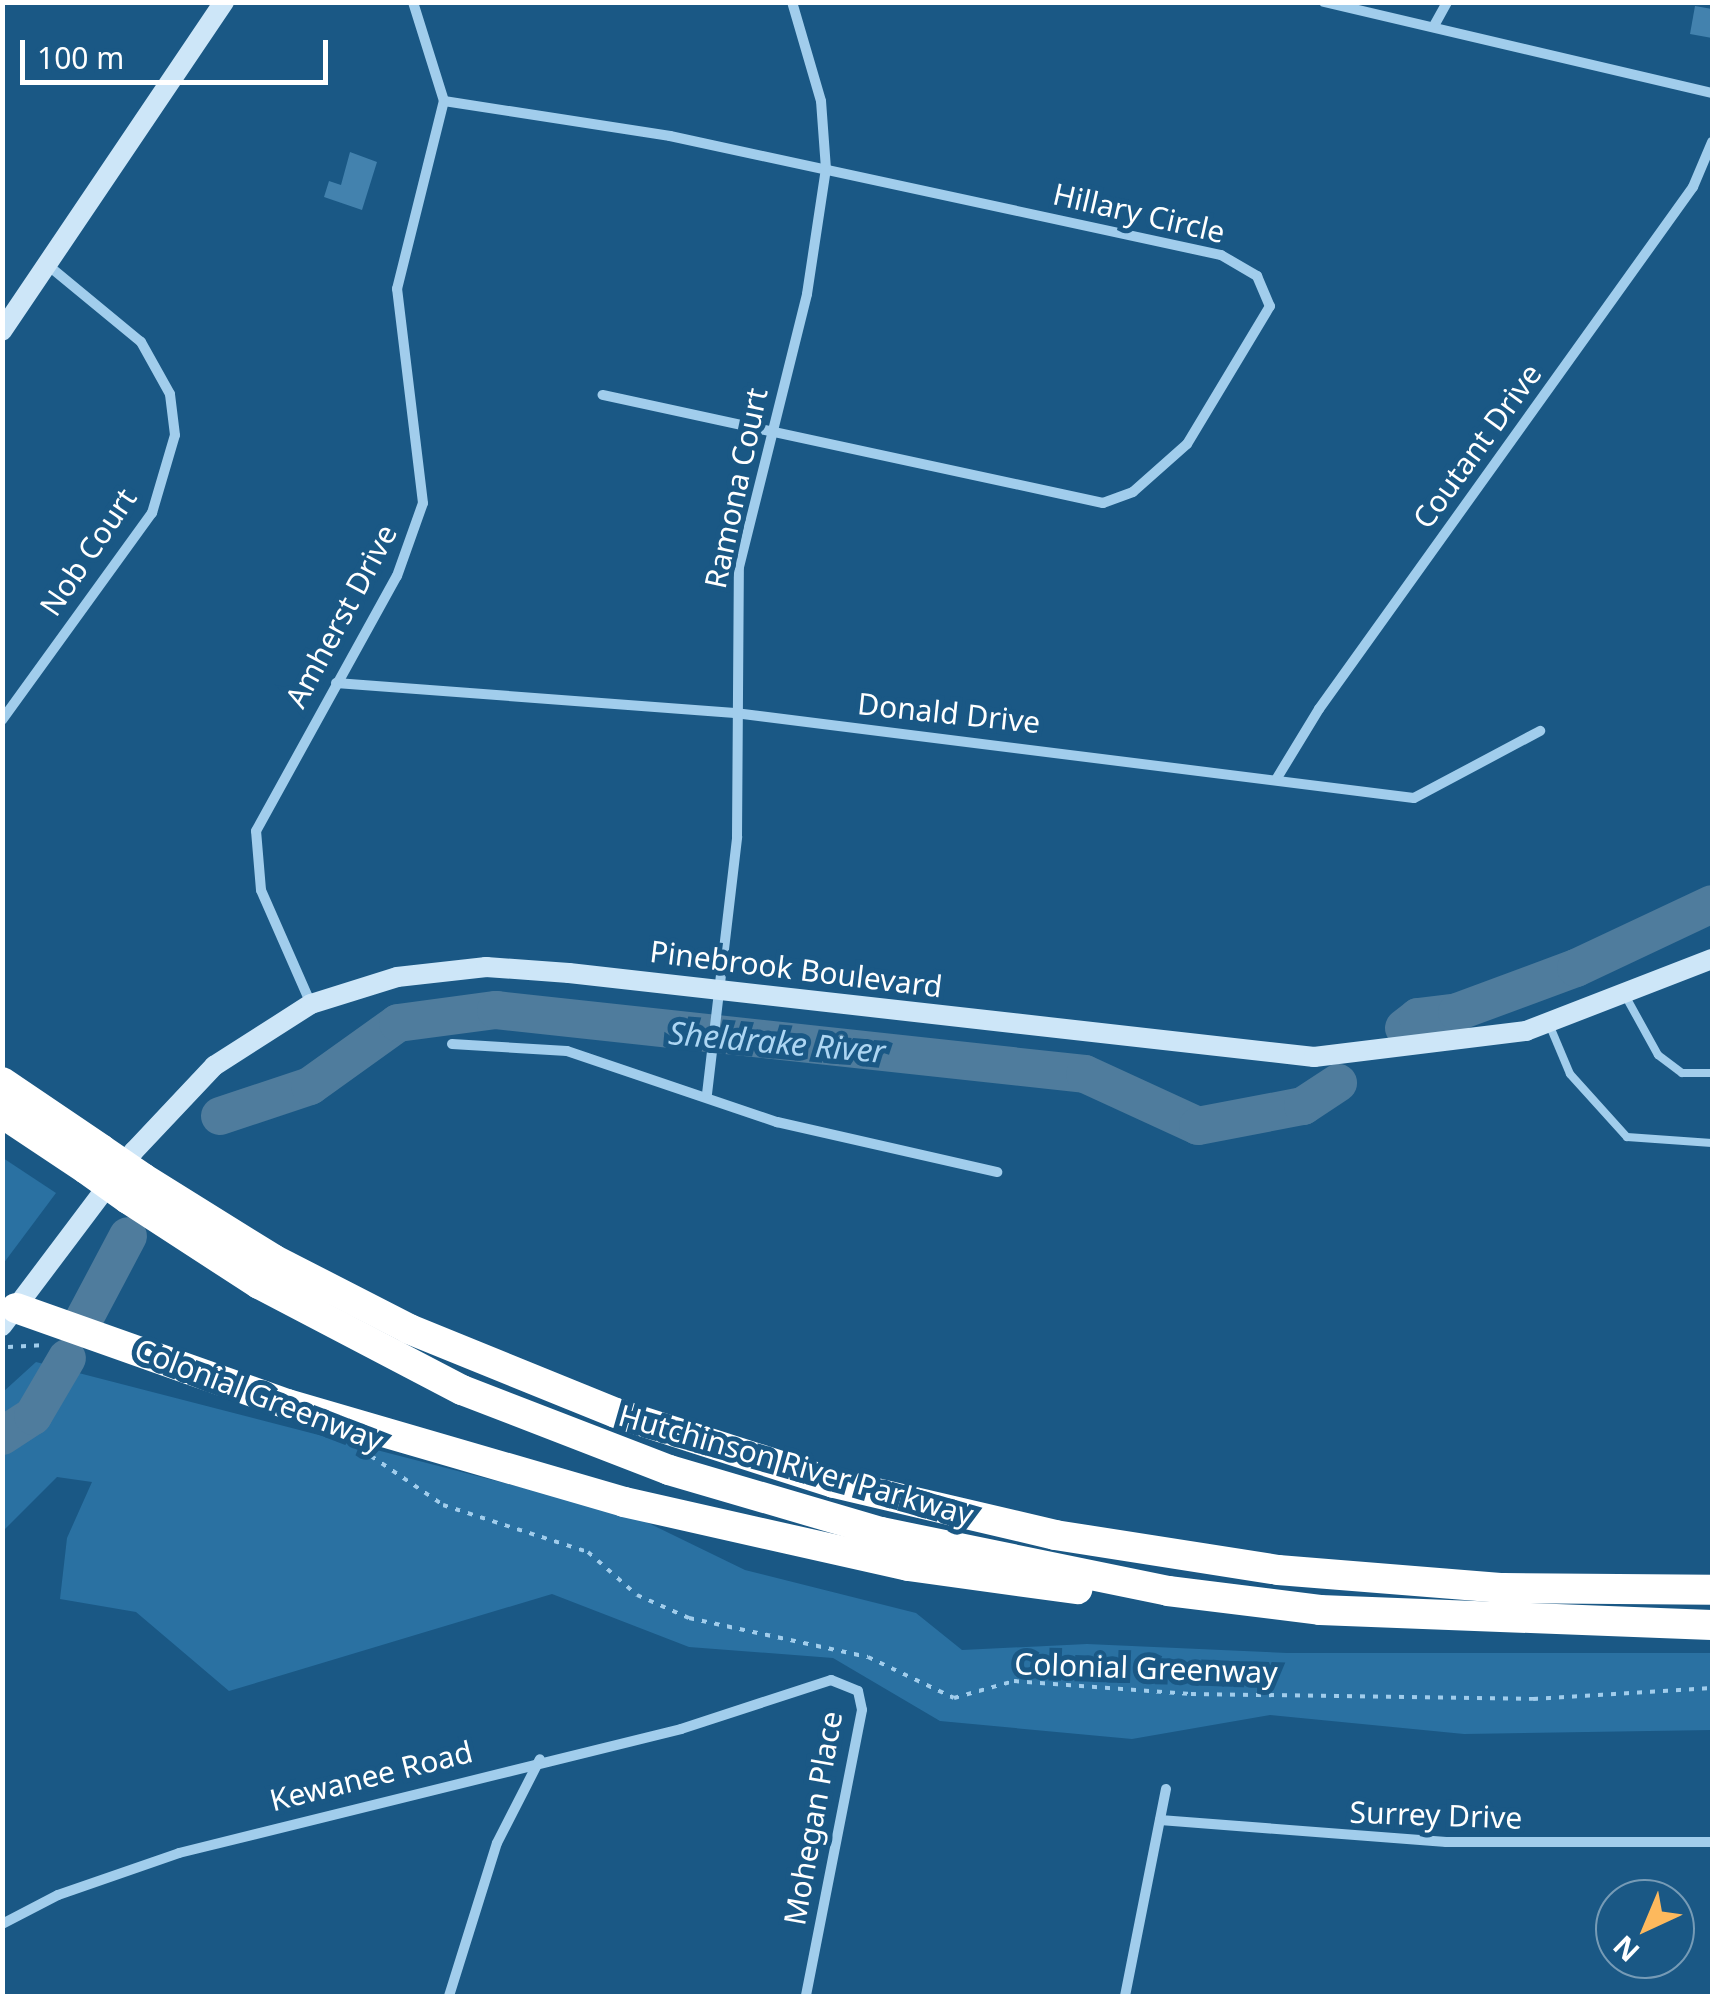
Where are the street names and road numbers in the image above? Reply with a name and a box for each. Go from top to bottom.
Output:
street label: Hillary Circle [1050,176,1228,250]
street label: Coutant Drive [1405,357,1549,535]
street label: Ramona Court [697,385,775,591]
street label: Nob Court [32,481,144,623]
street label: Amherst Drive [278,518,404,714]
street label: Donald Drive [856,686,1042,740]
street label: Pinebrook Boulevard [648,933,944,1005]
street label: Colonial Greenway [130,1331,388,1459]
street label: Hutchinson River Parkway [614,1397,978,1533]
street label: Colonial Greenway [1014,1645,1278,1691]
street label: Mohegan Place [776,1708,850,1928]
street label: Kewanee Road [266,1733,476,1819]
street label: Surrey Drive [1349,1794,1523,1836]

